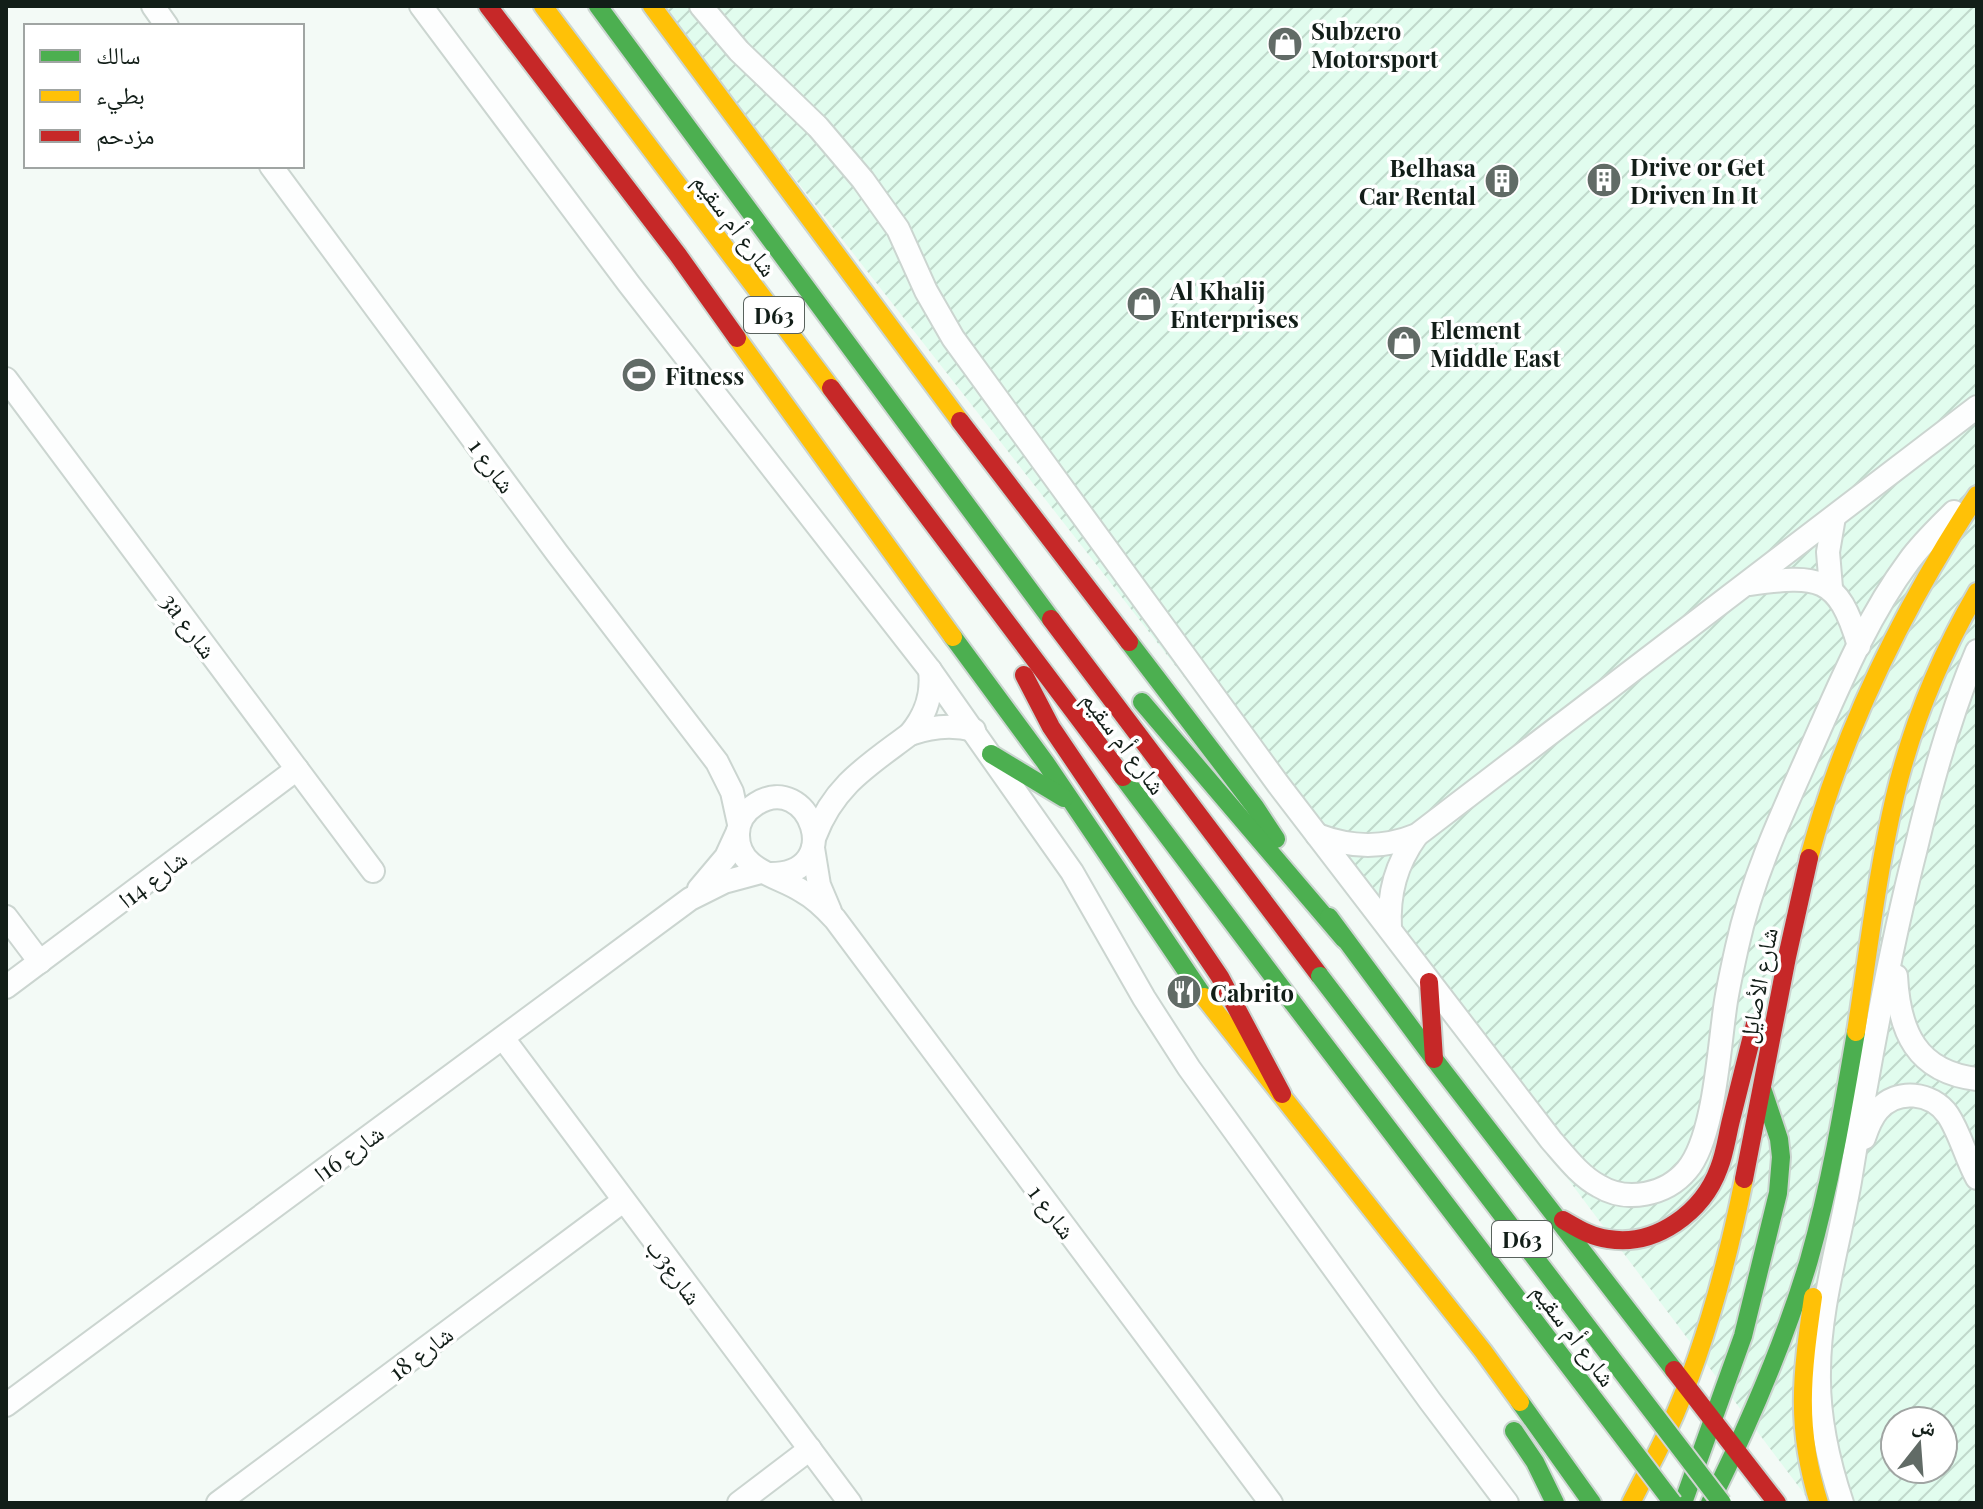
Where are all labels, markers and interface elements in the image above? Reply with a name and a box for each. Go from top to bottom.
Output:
place label: Subzero Motorsport [1311,14,1439,74]
legend [24,24,304,168]
shop icon: Subzero Motorsport [1266,25,1304,63]
text: سالك [96,38,141,70]
text: بطيء [96,78,145,115]
text: مزدحم [96,118,155,152]
place label: Drive or Get Driven In It [1630,150,1765,210]
place label: Belhasa Car Rental [1359,151,1477,211]
building icon: Drive or Get Driven In It [1585,161,1623,199]
building icon: Belhasa Car Rental [1483,162,1521,200]
street label: شارع أم سقيم [685,166,785,283]
place label: Al Khalij Enterprises [1169,274,1299,334]
shop icon: Al Khalij Enterprises [1125,285,1163,323]
road number: D63 [744,297,804,333]
place label: Element Middle East [1430,313,1561,373]
shop icon: Element Middle East [1385,324,1423,362]
sports icon: Fitness [620,356,658,394]
place label: Fitness [665,359,744,391]
street label: شارع 1 [461,431,524,499]
street label: 3a شارع [154,586,225,665]
street label: شارع أم سقيم [1074,684,1174,801]
street label: شارع 14ا [111,842,193,915]
street label: شارع الأصايل [1730,924,1785,1046]
restaurant icon: Cabrito [1165,973,1203,1011]
place label: Cabrito [1210,976,1294,1008]
street label: شارع 16ا [307,1116,390,1189]
street label: شارع 1 [1021,1177,1084,1245]
road number: D63 [1492,1221,1552,1257]
street label: شارع3ب [639,1231,710,1311]
street label: شارع أم سقيم [1524,1276,1624,1393]
street label: شارع 18 [381,1317,459,1388]
north arrow [1879,1405,1959,1485]
text: ش [1910,1407,1941,1443]

